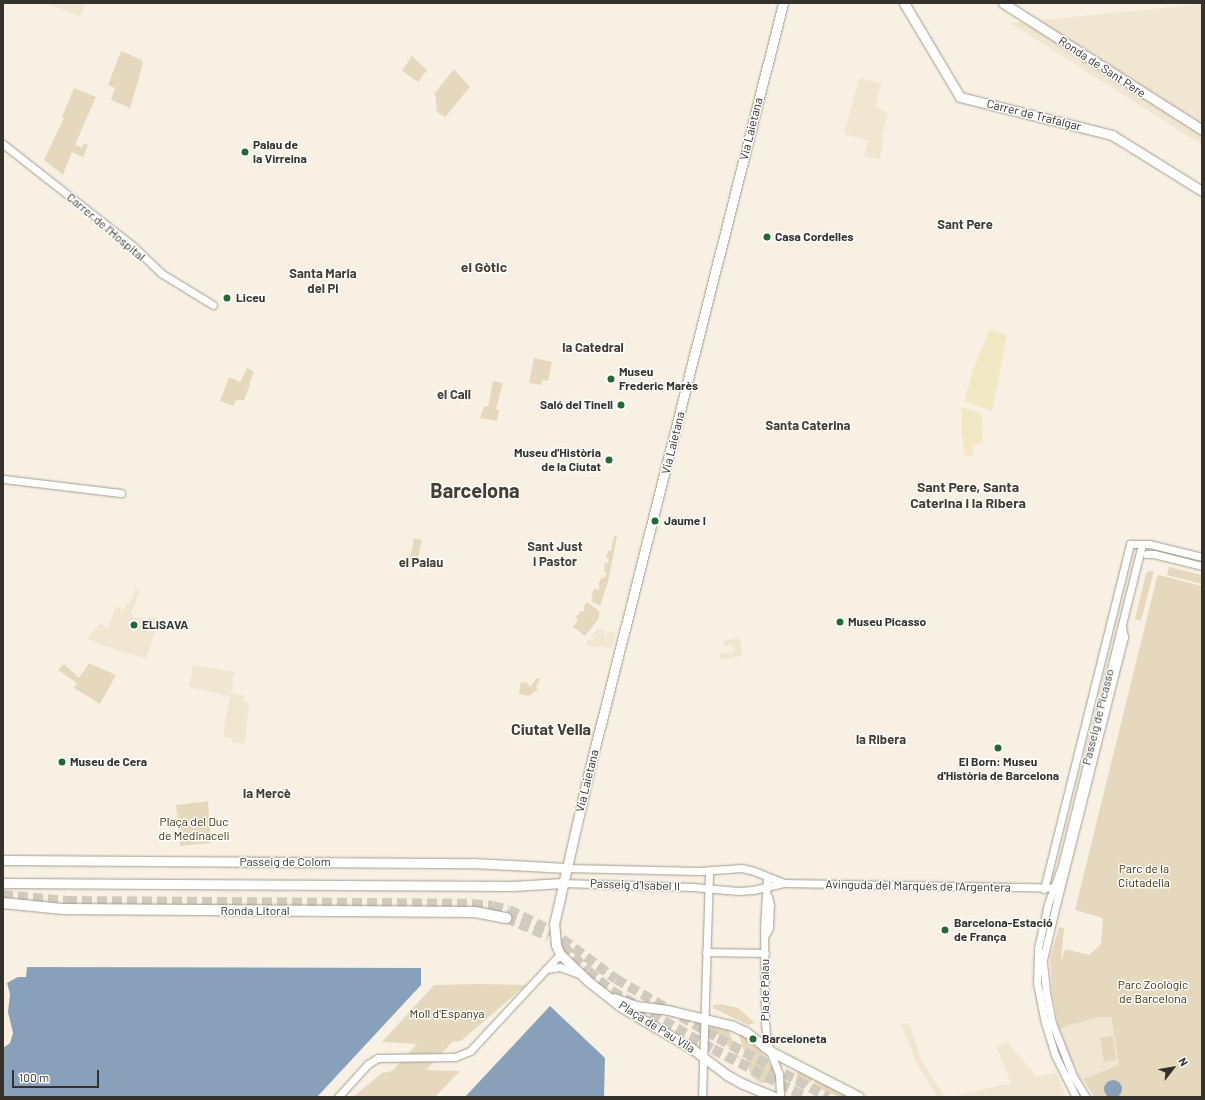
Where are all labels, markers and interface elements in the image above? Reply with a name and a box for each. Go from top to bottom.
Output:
street label: Ronda de Sant Pere [1056,33,1148,101]
street label: Via Laietana [736,96,766,162]
street label: Carrer de Trafalgar [985,96,1083,134]
place label: Palau de la Virreina [253,138,307,166]
marker: Palau de la Virreina [240,147,250,157]
street label: Carrer de l'Hospital [64,190,148,264]
district label: Sant Pere [937,216,993,232]
place label: Casa Cordelles [775,230,853,244]
marker: Casa Cordelles [762,232,772,242]
district label: el Gòtic [461,259,507,275]
district label: Santa Maria del Pi [289,266,357,297]
place label: Liceu [236,291,265,305]
marker: Liceu [221,292,233,304]
district label: la Catedral [562,339,624,355]
place label: Museu Frederic Marès [619,365,698,393]
marker: Museu Frederic Marès [606,374,616,384]
district label: el Call [437,386,471,402]
place label: Saló del Tinell [540,398,613,412]
marker: Saló del Tinell [616,400,626,410]
street label: Via Laietana [658,410,688,476]
district label: Santa Caterina [766,417,850,433]
place label: Museu d'Història de la Ciutat [514,446,601,474]
marker: Museu d'Història de la Ciutat [604,455,614,465]
district label: Barcelona [430,478,520,502]
district label: Sant Pere, Santa Caterina i la Ribera [910,479,1026,512]
place label: Jaume I [664,514,706,528]
marker: Jaume I [649,515,661,527]
district label: Sant Just i Pastor [527,539,583,570]
district label: el Palau [399,554,443,570]
place label: Museu Picasso [848,615,926,629]
marker: Museu Picasso [835,617,845,627]
place label: ELISAVA [142,618,188,632]
marker: ELISAVA [129,620,139,630]
street label: Passeig de Picasso [1079,667,1117,767]
district label: Ciutat Vella [511,719,591,739]
district label: la Ribera [856,731,906,747]
marker: El Born: Museu d'Història de Barcelona [993,743,1003,753]
street label: Via Laietana [572,748,602,814]
place label: Museu de Cera [70,755,147,769]
place label: El Born: Museu d'Història de Barcelona [937,755,1059,783]
marker: Museu de Cera [57,757,67,767]
district label: la Mercè [243,785,291,801]
park label: Plaça del Duc de Medinaceli [159,815,229,843]
street label: Passeig de Colom [239,855,331,869]
park label: Parc de la Ciutadella [1118,862,1170,890]
street label: Passeig d'Isabel II [590,876,680,894]
street label: Avinguda del Marquès de l'Argentera [825,877,1011,895]
street label: Ronda Litoral [220,904,290,918]
place label: Barcelona-Estació de França [954,916,1053,944]
marker: Barcelona-Estació de França [939,924,951,936]
street label: Pla de Palau [758,959,772,1021]
park label: Parc Zoològic de Barcelona [1118,978,1188,1006]
street label: Plaça de Pau Vila [616,998,698,1056]
park label: Moll d'Espanya [410,1007,484,1021]
place label: Barceloneta [762,1032,827,1046]
marker: Barceloneta [747,1033,759,1045]
north arrow [1153,1048,1193,1088]
text: N [1176,1055,1191,1068]
scale bar [14,1062,101,1088]
text: 100 m [19,1070,49,1084]

